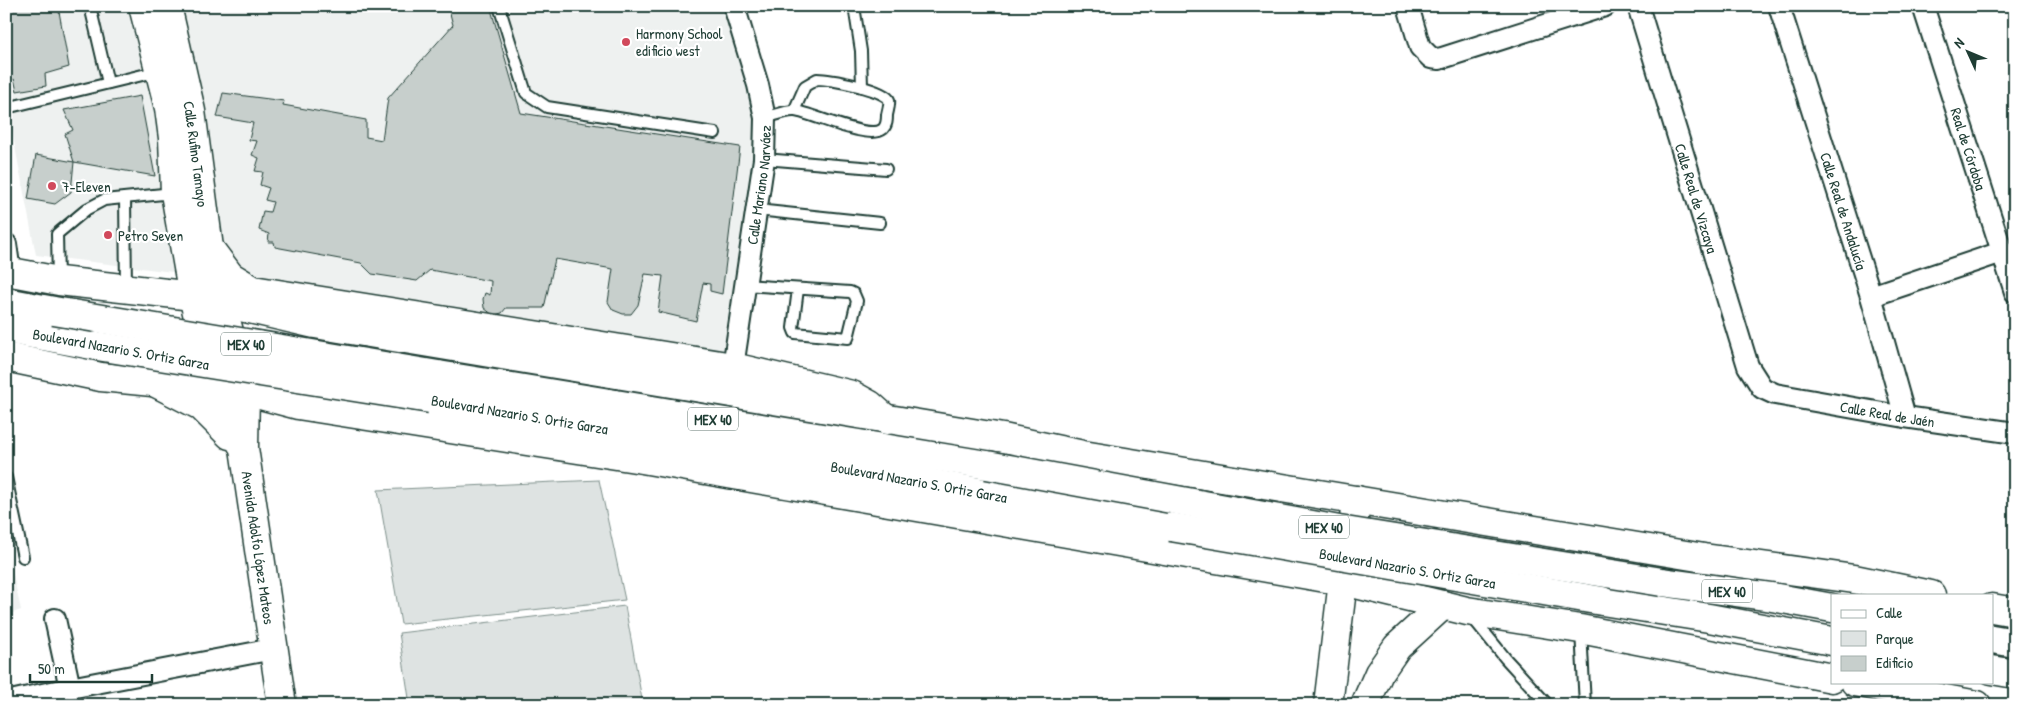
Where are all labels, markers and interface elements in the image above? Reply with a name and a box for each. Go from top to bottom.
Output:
place label: Harmony School edificio west [636,23,723,61]
north arrow [1944,28,1994,78]
text: N [1949,33,1968,52]
marker: Harmony School edificio west [620,36,632,48]
street label: Calle Rufino Tamayo [179,99,214,208]
street label: Real de Córdoba [1946,105,1992,193]
street label: Calle Mariano Narváez [741,124,775,246]
street label: Calle Real de Vizcaya [1670,141,1723,256]
street label: Calle Real de Andalucía [1815,149,1873,273]
place label: 7-Eleven [62,176,111,197]
marker: 7-Eleven [46,180,58,192]
place label: Petro Seven [118,225,183,246]
marker: Petro Seven [102,229,114,241]
street label: Boulevard Nazario S. Ortiz Garza [31,323,211,375]
road number: MEX 40 [221,332,271,356]
street label: Boulevard Nazario S. Ortiz Garza [430,389,610,439]
street label: Calle Real de Jaén [1838,395,1936,432]
road number: MEX 40 [688,408,738,430]
street label: Boulevard Nazario S. Ortiz Garza [829,455,1009,508]
street label: Avenida Adolfo López Mateos [237,470,280,626]
road number: MEX 40 [1299,516,1349,538]
street label: Boulevard Nazario S. Ortiz Garza [1318,542,1498,593]
road number: MEX 40 [1702,580,1752,602]
legend [1831,594,1994,684]
text: Calle [1876,602,1903,623]
text: Parque [1876,628,1914,649]
scale bar [30,651,152,683]
text: Edificio [1876,652,1913,673]
text: 50 m [38,658,65,679]

